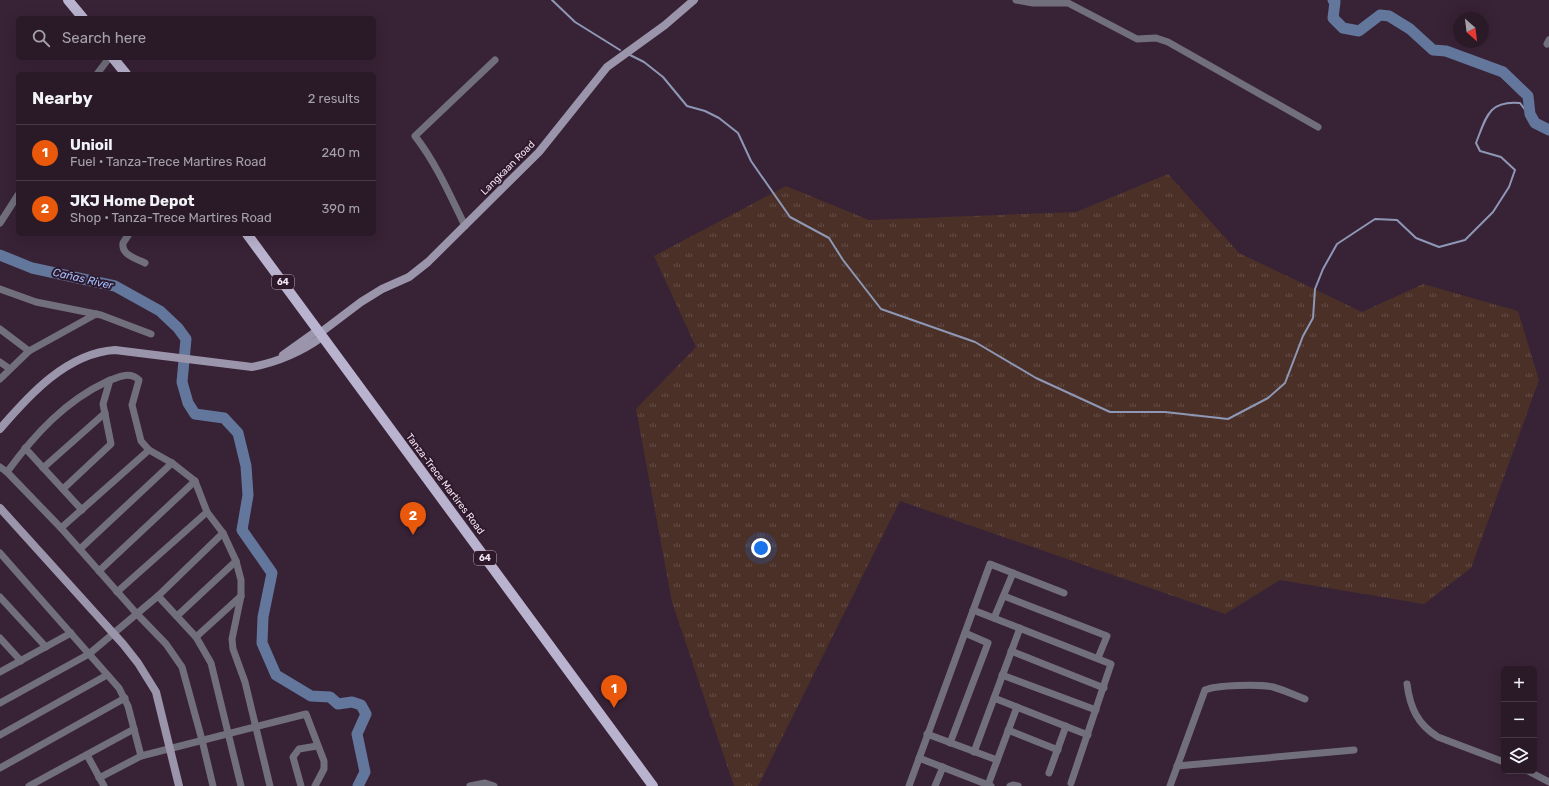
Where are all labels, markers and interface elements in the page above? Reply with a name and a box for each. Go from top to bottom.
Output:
north arrow [1453,12,1489,48]
search box [16,16,376,60]
icon: search [30,27,52,49]
text: Search here [62,29,146,47]
text: Nearby [32,88,93,108]
text: 2 results [308,91,360,106]
text: Unioil [70,136,113,154]
street label: Langkaan Road [478,138,538,198]
text: 1 [42,145,48,160]
text: 240 m [321,145,360,160]
text: Fuel · Tanza-Trece Martires Road [70,154,266,169]
text: JKJ Home Depot [70,192,195,210]
text: 2 [41,201,49,216]
text: 390 m [321,201,360,216]
text: Shop · Tanza-Trece Martires Road [70,210,272,225]
water label: Cañas River [52,266,115,292]
road number: 64 [272,275,294,289]
street label: Tanza-Trece Martires Road [403,431,487,537]
pin: 2 [400,502,426,535]
your location [751,538,771,558]
road number: 64 [474,551,496,565]
map controls [1501,666,1537,774]
button: + [1501,666,1537,702]
pin: 1 [601,675,627,708]
button: − [1501,702,1537,738]
button: layers [1501,738,1537,774]

